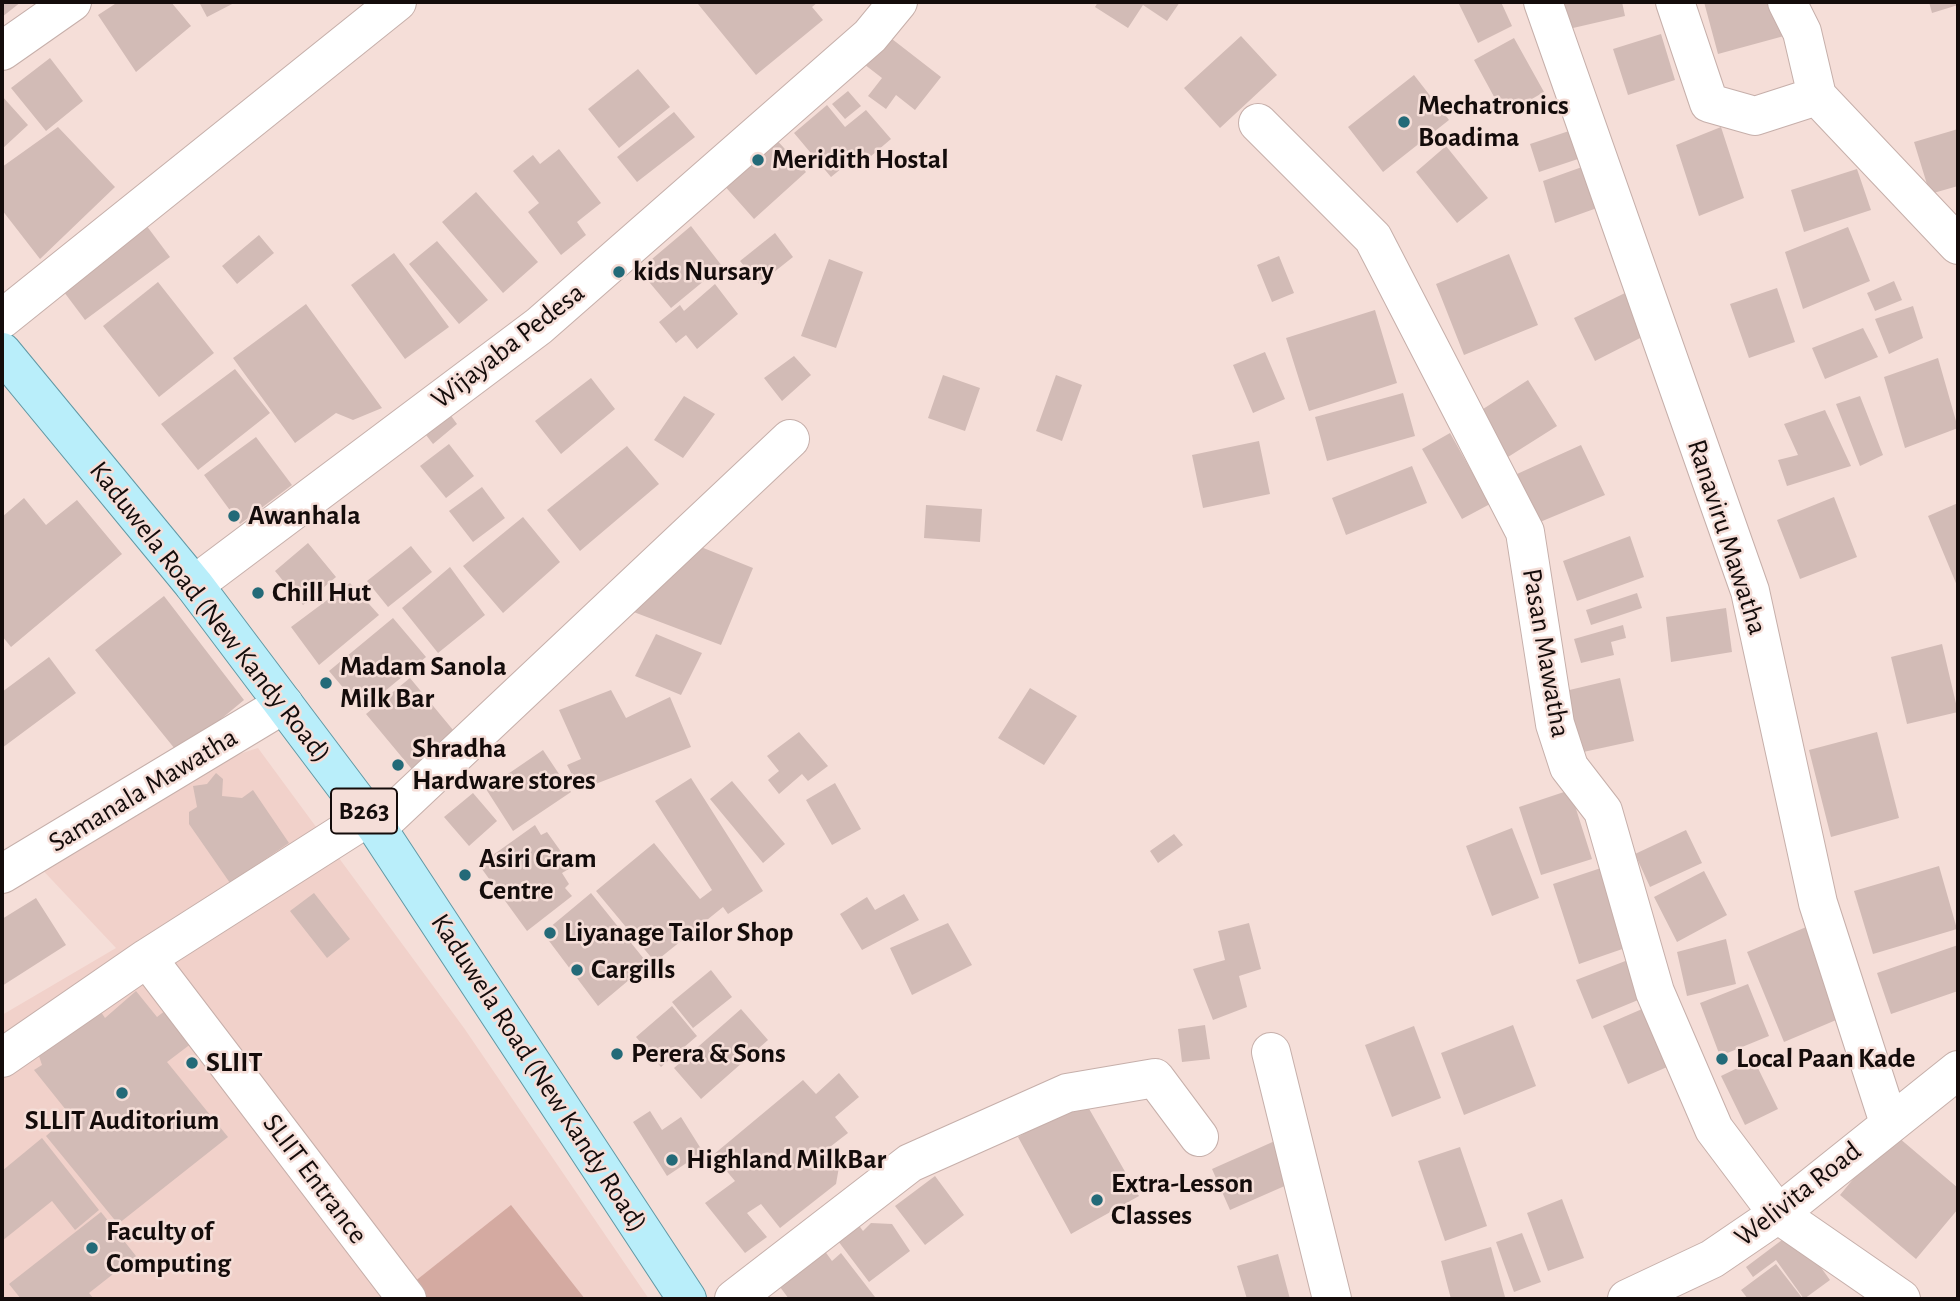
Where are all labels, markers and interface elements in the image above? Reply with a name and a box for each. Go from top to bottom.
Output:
place label: Mechatronics Boadima [1418,89,1569,155]
marker: Mechatronics Boadima [1396,114,1412,130]
place label: Meridith Hostal [772,143,949,177]
marker: Meridith Hostal [750,152,766,168]
place label: kids Nursary [633,255,774,289]
marker: kids Nursary [611,264,627,280]
street label: Wijayaba Pedesa [425,276,591,416]
street label: Ranaviru Mawatha [1680,435,1774,639]
street label: Kaduwela Road (New Kandy Road) [82,455,338,769]
place label: Awanhala [248,499,361,533]
marker: Awanhala [226,508,242,524]
street label: Pasan Mawatha [1515,566,1577,740]
place label: Chill Hut [272,576,371,610]
marker: Chill Hut [250,585,266,601]
place label: Madam Sanola Milk Bar [340,650,507,716]
marker: Madam Sanola Milk Bar [318,675,334,691]
street label: Samanala Mawatha [42,720,244,860]
place label: Shradha Hardware stores [412,732,596,798]
marker: Shradha Hardware stores [390,757,406,773]
road number: B263 [331,789,397,834]
place label: Asiri Gram Centre [479,842,597,908]
marker: Asiri Gram Centre [457,867,473,883]
street label: Kaduwela Road (New Kandy Road) [423,907,655,1239]
place label: Liyanage Tailor Shop [564,916,794,950]
marker: Liyanage Tailor Shop [542,925,558,941]
place label: Cargills [591,953,675,987]
marker: Cargills [569,962,585,978]
place label: Perera & Sons [631,1037,786,1071]
place label: Local Paan Kade [1736,1042,1915,1076]
place label: SLIIT [206,1046,262,1080]
marker: Perera & Sons [609,1046,625,1062]
marker: Local Paan Kade [1714,1051,1730,1067]
marker: SLIIT [184,1055,200,1071]
marker: SLLIT Auditorium [114,1085,130,1101]
place label: SLLIT Auditorium [25,1104,219,1138]
street label: SLIIT Entrance [255,1107,375,1251]
street label: Welivita Road [1728,1134,1868,1254]
place label: Highland MilkBar [686,1143,886,1177]
marker: Highland MilkBar [664,1152,680,1168]
place label: Extra-Lesson Classes [1111,1167,1253,1233]
marker: Extra-Lesson Classes [1089,1192,1105,1208]
place label: Faculty of Computing [106,1215,231,1281]
marker: Faculty of Computing [84,1240,100,1256]

